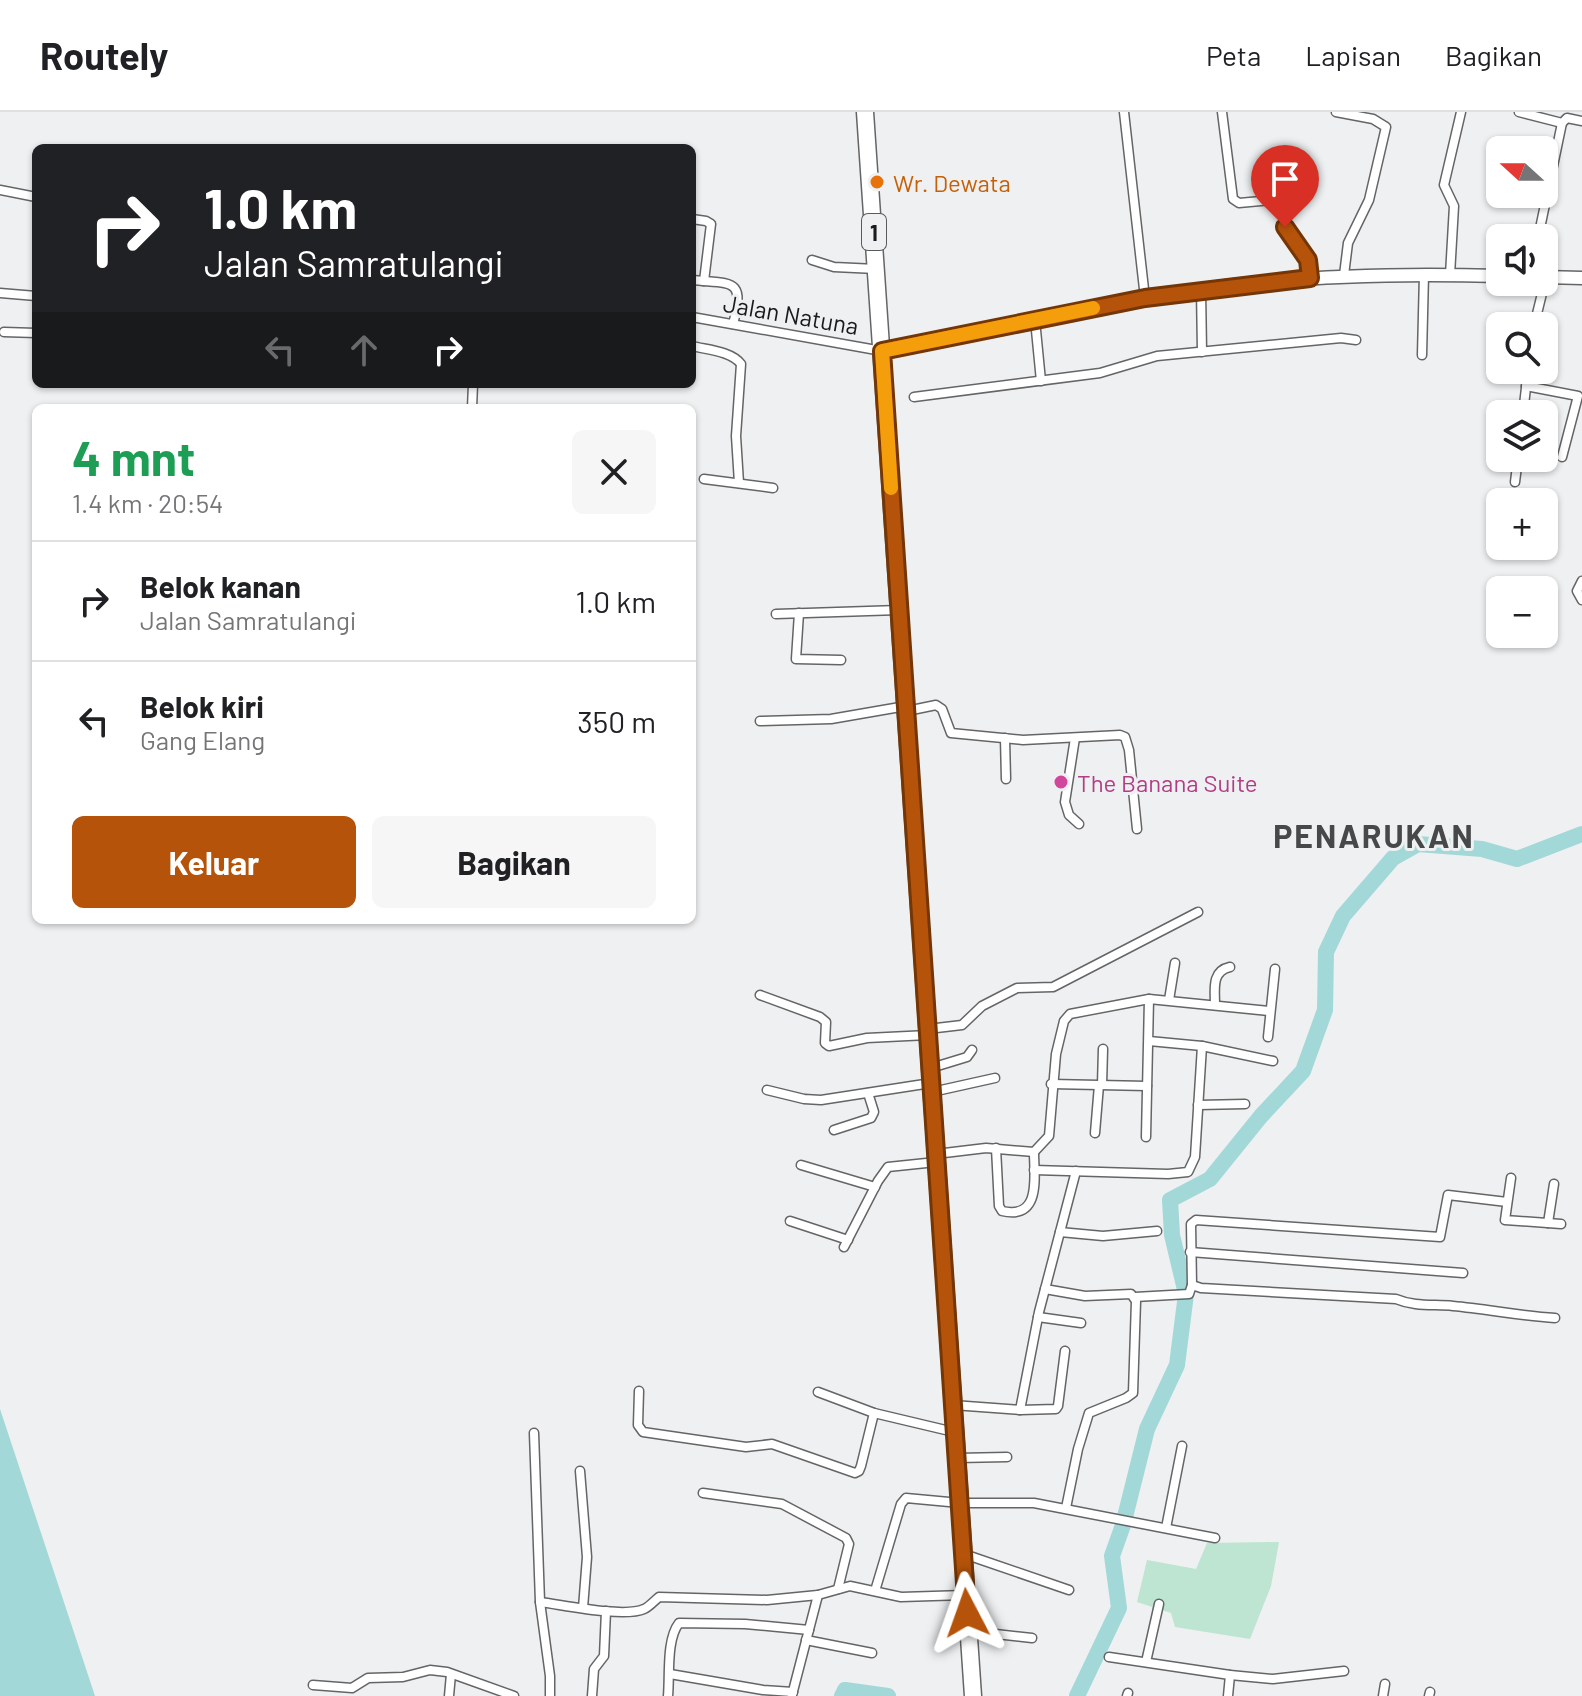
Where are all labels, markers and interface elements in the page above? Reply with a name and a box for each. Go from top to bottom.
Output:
text: Routely [40,32,168,78]
text: Peta [1206,38,1261,72]
text: Lapisan [1305,38,1401,72]
text: Bagikan [1445,38,1542,72]
north arrow [1486,136,1558,208]
map controls [1486,136,1558,648]
pin [1251,145,1319,227]
icon: arrive [1263,157,1307,201]
place label: Wr. Dewata [893,168,1011,197]
text: 1.0 km [204,173,357,240]
marker: Wr. Dewata [868,173,886,191]
icon: right [72,176,176,280]
road number: 1 [862,214,886,250]
button: sound [1486,224,1558,296]
text: Jalan Samratulangi [204,241,504,284]
street label: Jalan Natuna [721,288,861,340]
button: search [1486,312,1558,384]
icon: left [258,328,302,372]
icon: ahead [342,328,386,372]
icon: right [426,328,470,372]
button: layers [1486,400,1558,472]
text: 4 mnt [72,428,195,486]
button: close [572,430,656,514]
text: 1.4 km · 20:54 [72,487,223,518]
button: + [1486,488,1558,560]
text: Belok kanan [140,568,301,604]
button: − [1486,576,1558,648]
icon: right [72,579,116,623]
text: 1.0 km [575,583,656,619]
text: Jalan Samratulangi [140,604,357,635]
text: Belok kiri [140,688,264,724]
icon: left [72,699,116,743]
text: 350 m [577,703,656,739]
text: Gang Elang [140,724,265,755]
place label: The Banana Suite [1077,768,1258,797]
marker: The Banana Suite [1052,773,1070,791]
button: Keluar [72,816,356,908]
button: Bagikan [372,816,656,908]
district label: PENARUKAN [1273,816,1475,854]
position arrow [925,1571,1009,1655]

